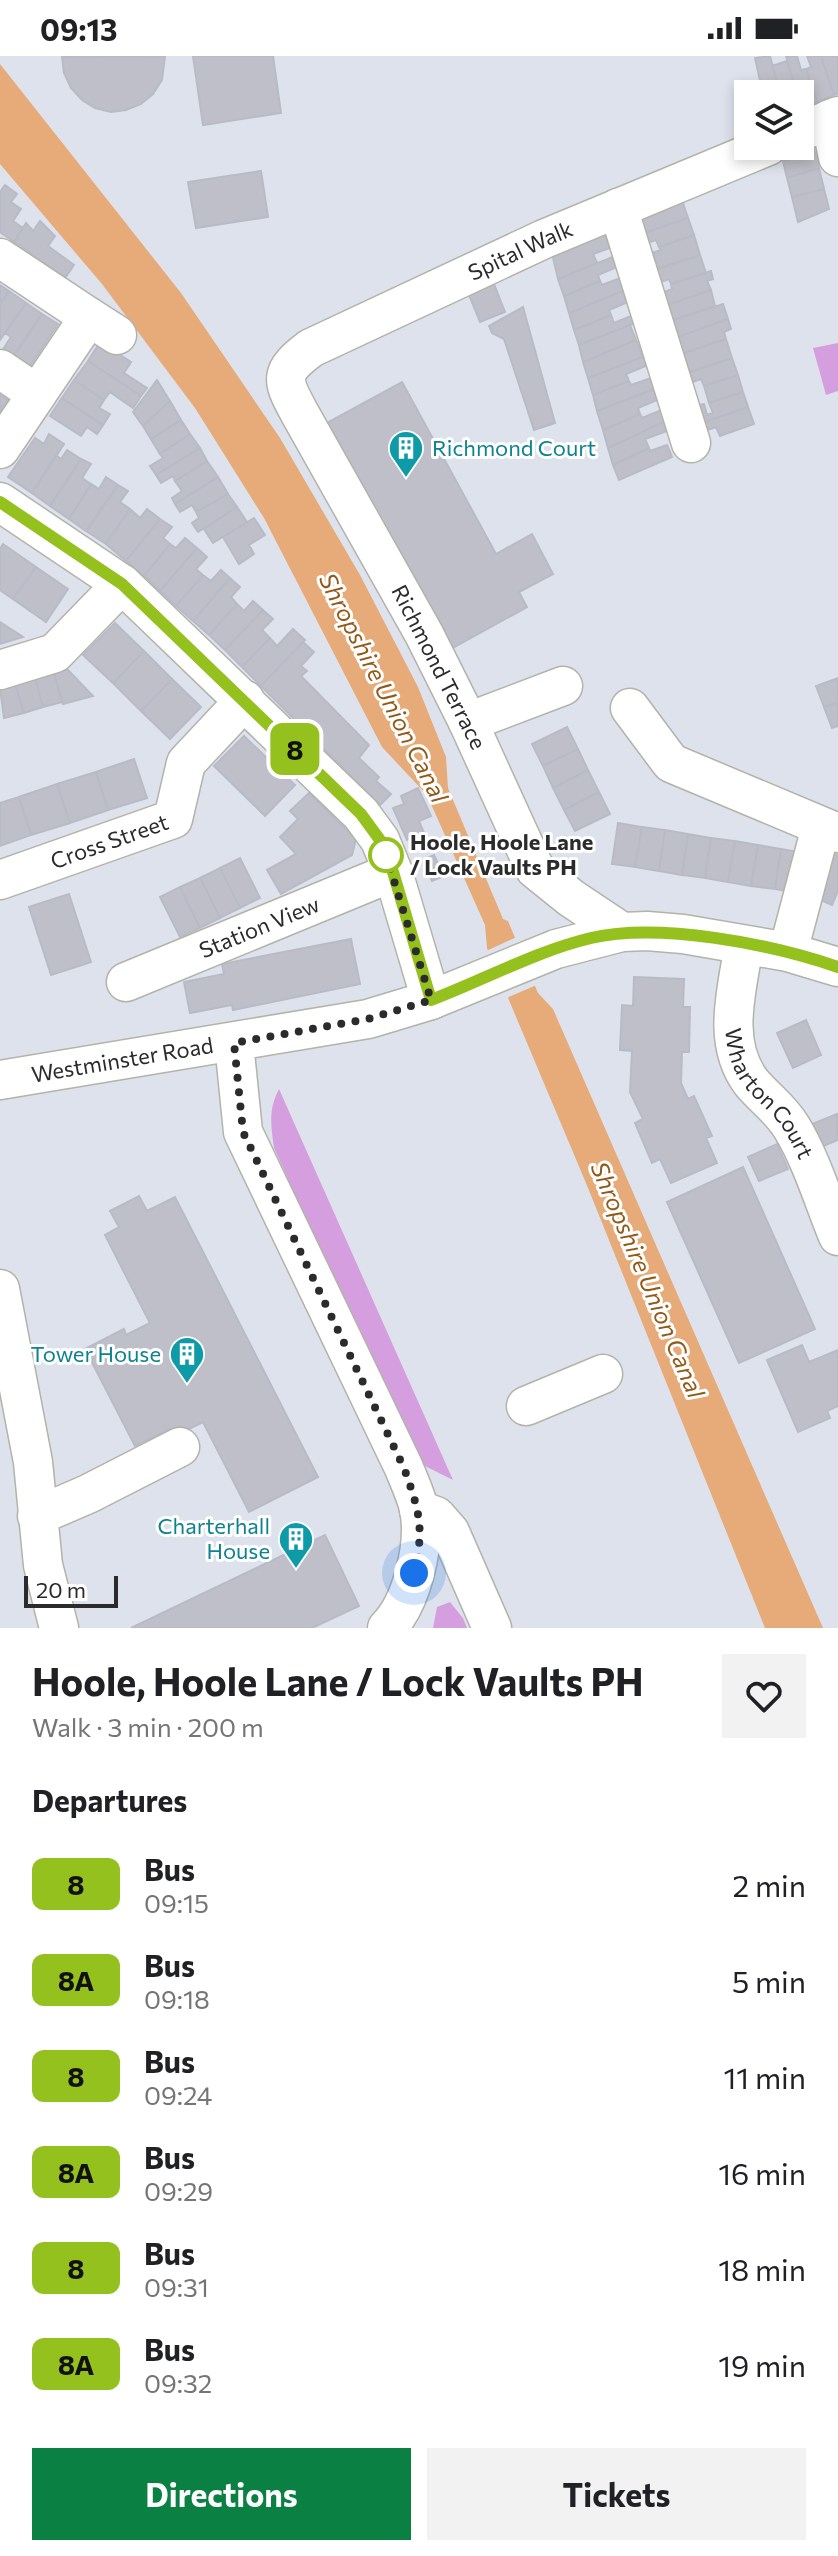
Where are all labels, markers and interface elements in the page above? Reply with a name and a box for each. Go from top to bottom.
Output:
text: 09:13 [40,10,117,47]
map controls [734,80,814,160]
button: layers [734,80,814,160]
street label: Spital Walk [463,215,577,286]
building icon: Richmond Court [387,429,425,479]
place label: Richmond Court [432,434,596,461]
water label: Shropshire Union Canal [314,568,455,808]
street label: Richmond Terrace [386,580,493,754]
line badge: 8 [269,723,321,775]
text: 8 [286,732,304,766]
street label: Cross Street [47,808,172,874]
place label: Hoole, Hoole Lane / Lock Vaults PH [410,828,593,880]
marker: Hoole, Hoole Lane / Lock Vaults PH [369,838,403,872]
street label: Station View [195,890,323,963]
street label: Wharton Court [720,1026,820,1163]
street label: Westminster Road [29,1031,215,1088]
water label: Shropshire Union Canal [585,1157,712,1403]
building icon: Tower House [168,1335,206,1385]
place label: Tower House [30,1340,161,1367]
place label: Charterhall House [157,1512,270,1564]
building icon: Charterhall House [277,1520,315,1570]
your location [394,1553,434,1593]
scale bar [24,1572,118,1608]
text: 20 m [36,1576,86,1603]
button: heart [722,1654,806,1738]
text: Hoole, Hoole Lane / Lock Vaults PH [32,1657,644,1704]
text: Walk · 3 min · 200 m [32,1711,264,1742]
text: Departures [32,1781,187,1818]
text: Bus [144,1850,195,1887]
text: 2 min [733,1866,806,1903]
text: 8 [67,1867,85,1901]
text: 09:15 [144,1887,209,1918]
text: Bus [144,1946,195,1983]
text: 5 min [732,1962,806,1999]
text: 8A [58,1963,94,1997]
text: 09:18 [144,1983,210,2014]
text: Bus [144,2042,195,2079]
text: 11 min [724,2058,806,2095]
text: 8 [67,2059,85,2093]
text: 09:24 [144,2079,212,2110]
text: Bus [144,2138,195,2175]
text: 16 min [718,2154,806,2191]
text: 8A [58,2155,94,2189]
text: 09:29 [144,2175,213,2206]
text: Bus [144,2234,195,2271]
text: 18 min [718,2250,806,2287]
text: 8 [67,2251,85,2285]
text: 09:31 [144,2271,209,2302]
text: Bus [144,2330,195,2367]
text: 19 min [718,2346,806,2383]
text: 8A [58,2347,94,2381]
text: 09:32 [144,2367,212,2398]
button: Directions [32,2448,411,2540]
button: Tickets [427,2448,806,2540]

